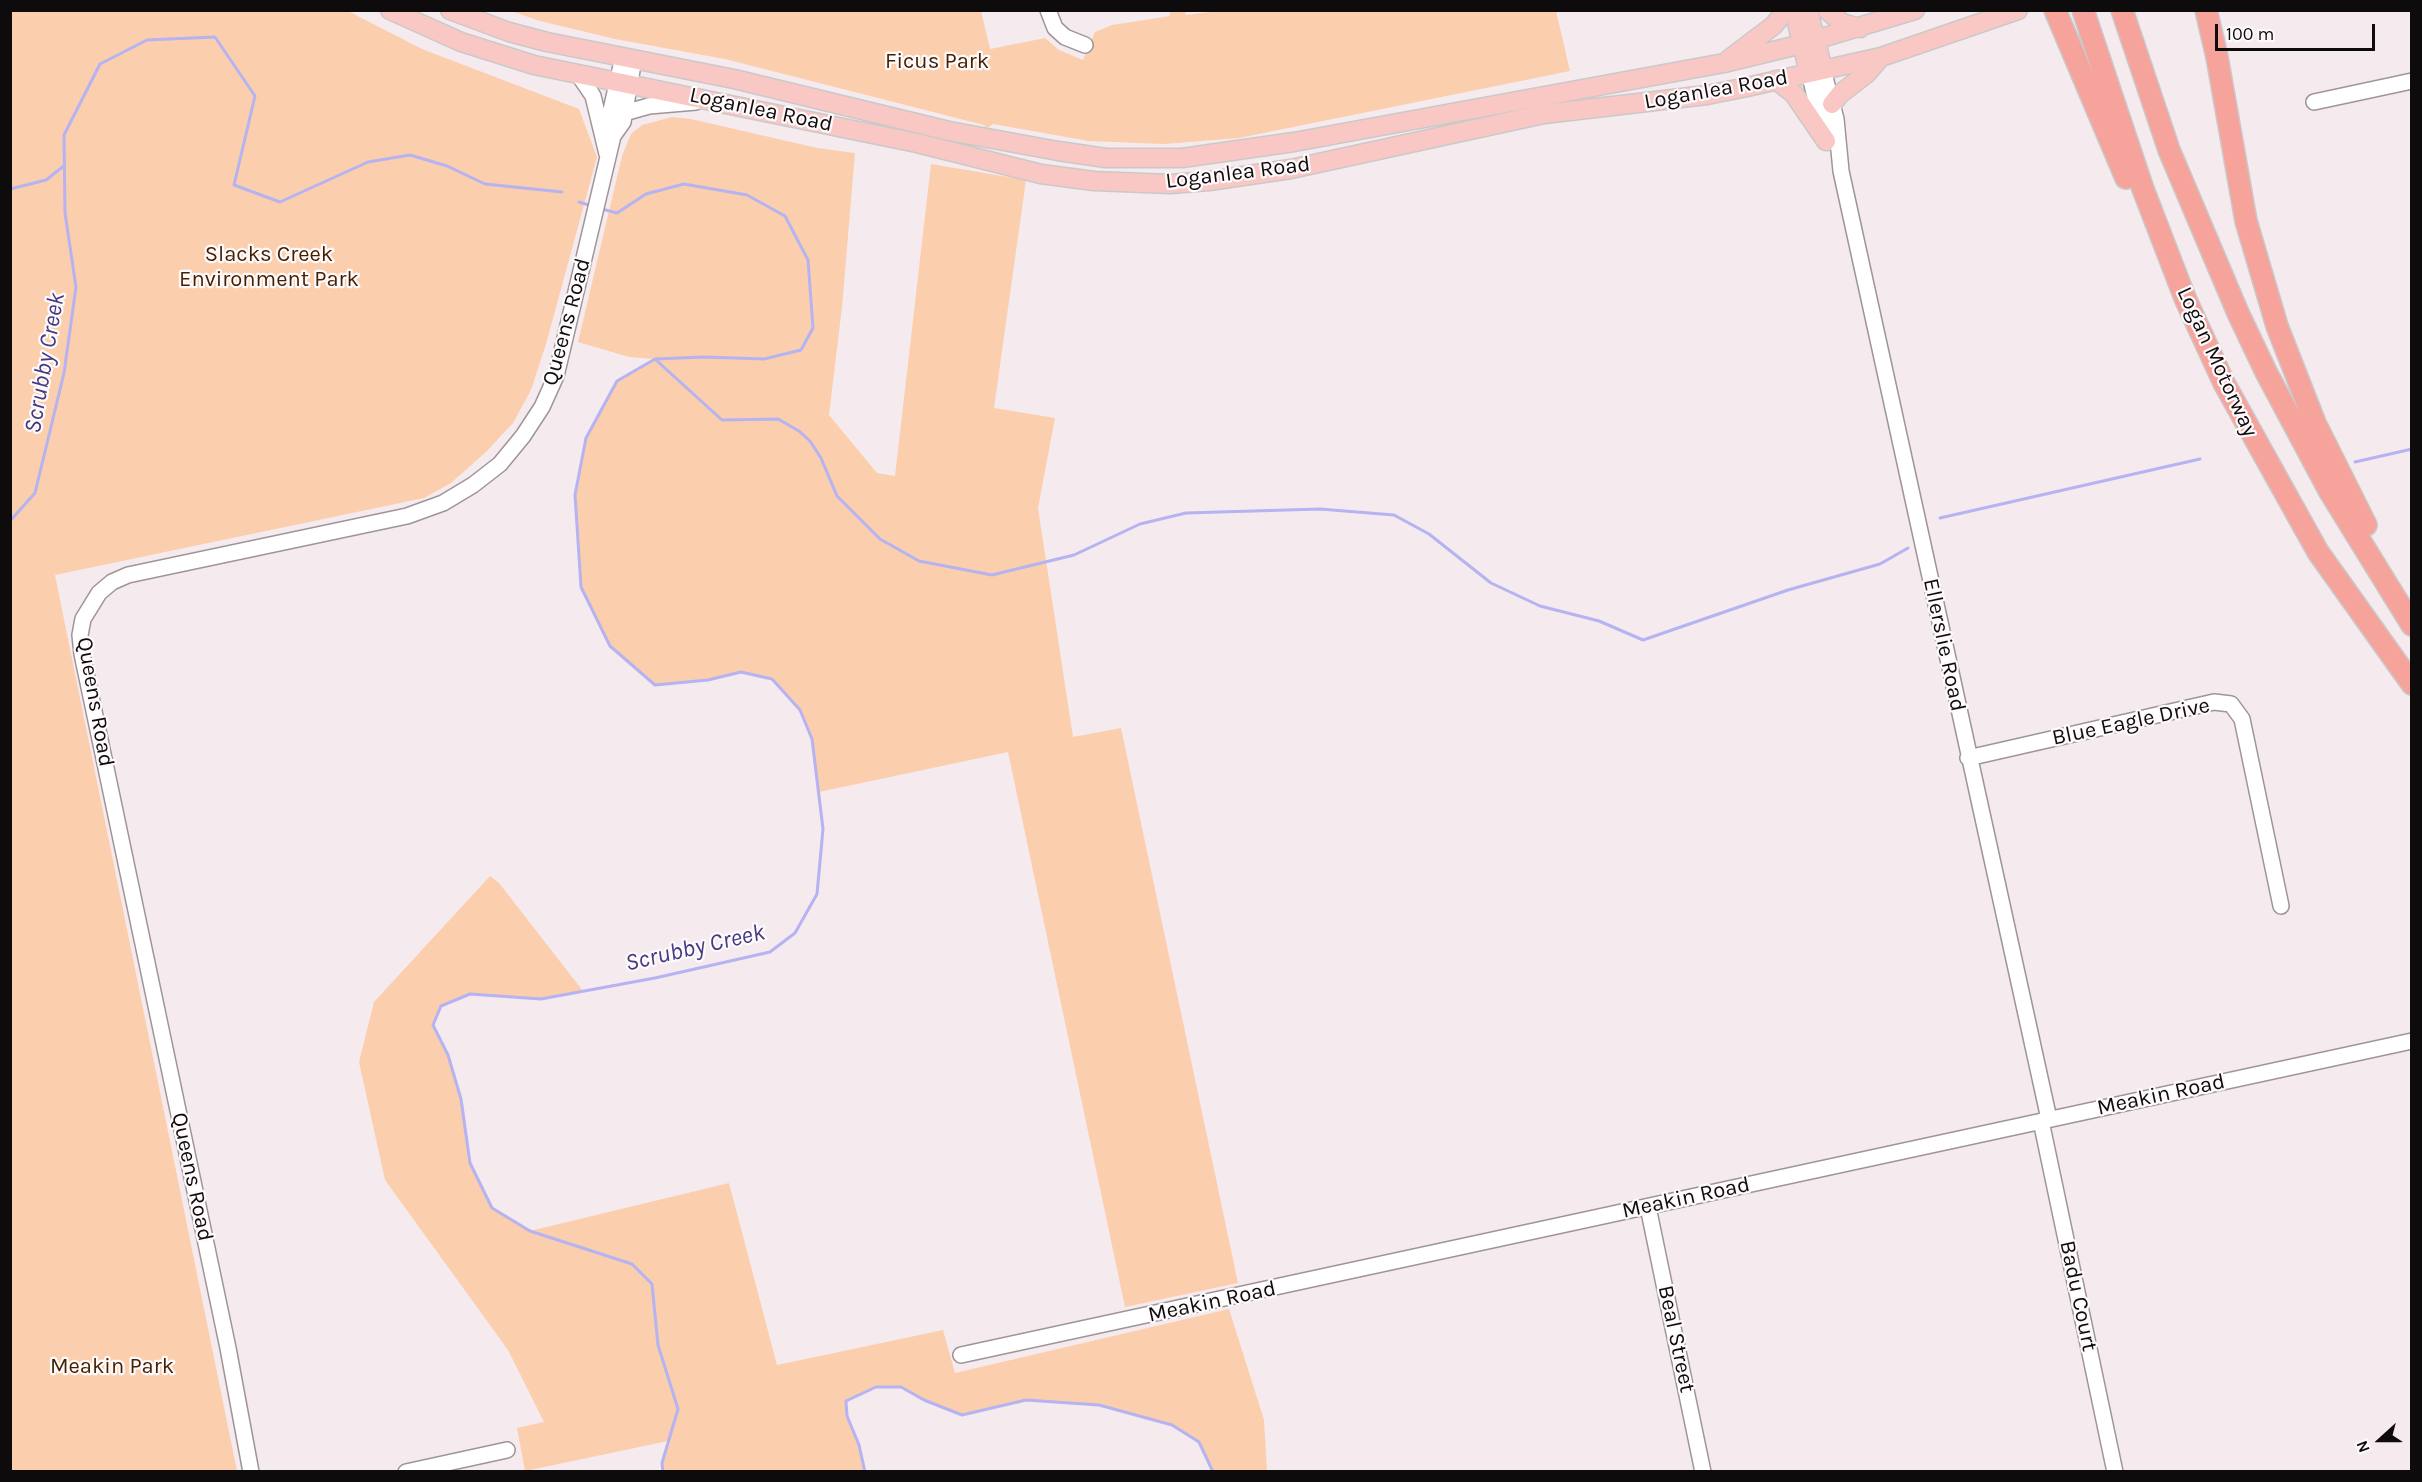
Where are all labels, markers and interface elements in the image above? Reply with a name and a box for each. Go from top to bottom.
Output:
scale bar [2218,12,2378,50]
text: 100 m [2226,23,2274,45]
park label: Ficus Park [885,49,989,75]
street label: Loganlea Road [1642,64,1790,116]
street label: Loganlea Road [687,82,835,138]
street label: Loganlea Road [1164,151,1312,195]
park label: Slacks Creek Environment Park [179,242,359,294]
street label: Queens Road [537,255,597,389]
street label: Logan Motorway [2171,283,2263,441]
water label: Scrubby Creek [18,290,72,436]
street label: Ellerslie Road [1917,576,1971,714]
street label: Queens Road [71,635,119,769]
street label: Blue Eagle Drive [2050,692,2212,752]
water label: Scrubby Creek [622,918,768,978]
street label: Meakin Road [2095,1069,2227,1121]
street label: Queens Road [165,1110,219,1244]
street label: Meakin Road [1620,1172,1752,1224]
street label: Badu Court [2053,1238,2103,1354]
street label: Meakin Road [1146,1276,1278,1328]
street label: Beal Street [1652,1283,1700,1395]
park label: Meakin Park [50,1354,174,1380]
north arrow [2350,1410,2410,1470]
text: N [2352,1438,2374,1455]

